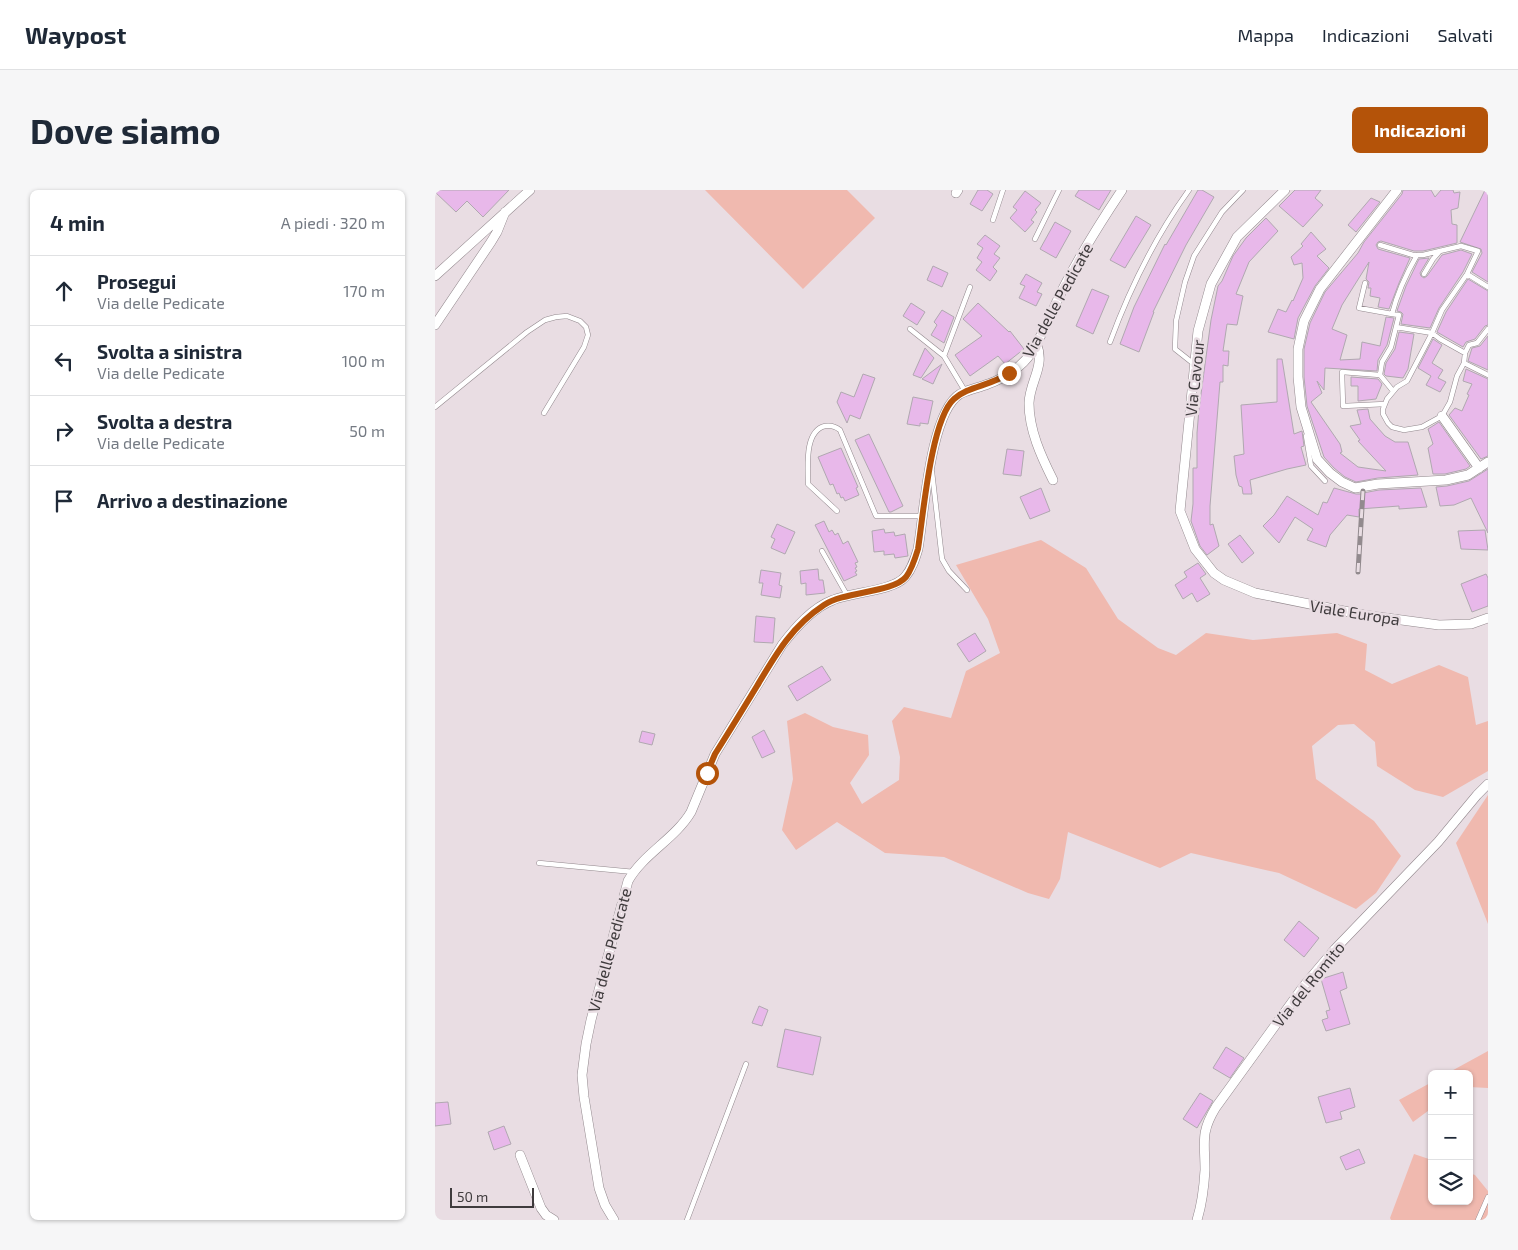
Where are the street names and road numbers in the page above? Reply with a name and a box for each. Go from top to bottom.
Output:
street label: Via delle Pedicate [1018,239,1096,361]
street label: Via Cavour [1181,338,1208,417]
street label: Viale Europa [1309,596,1401,628]
street label: Via delle Pedicate [583,886,635,1014]
street label: Via del Romito [1268,938,1348,1030]

